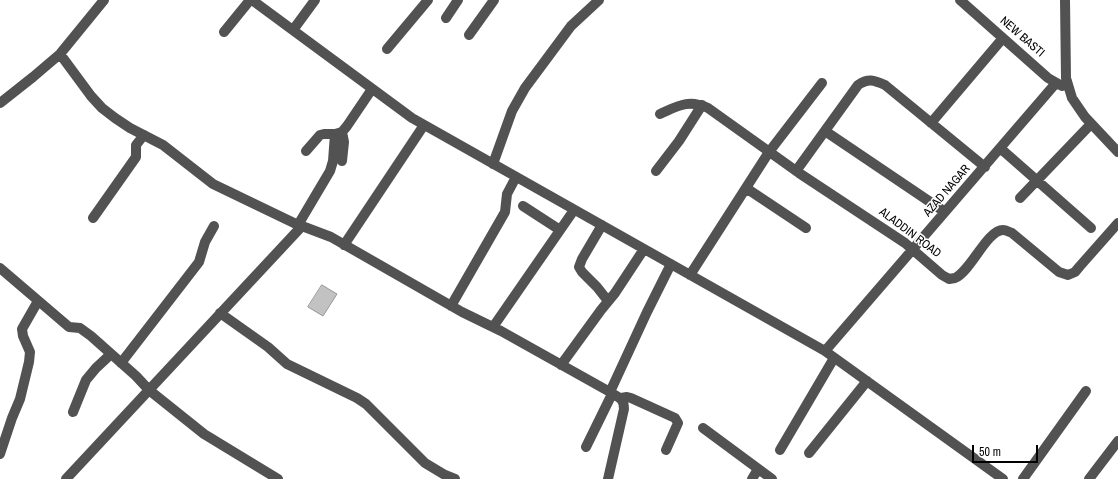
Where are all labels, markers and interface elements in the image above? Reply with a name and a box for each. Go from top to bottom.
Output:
street label: NEW BASTI [997,14,1047,60]
street label: AZAD NAGAR [921,162,973,220]
street label: ALADDIN ROAD [876,205,944,261]
scale bar [974,437,1040,463]
text: 50 m [979,444,1001,460]

